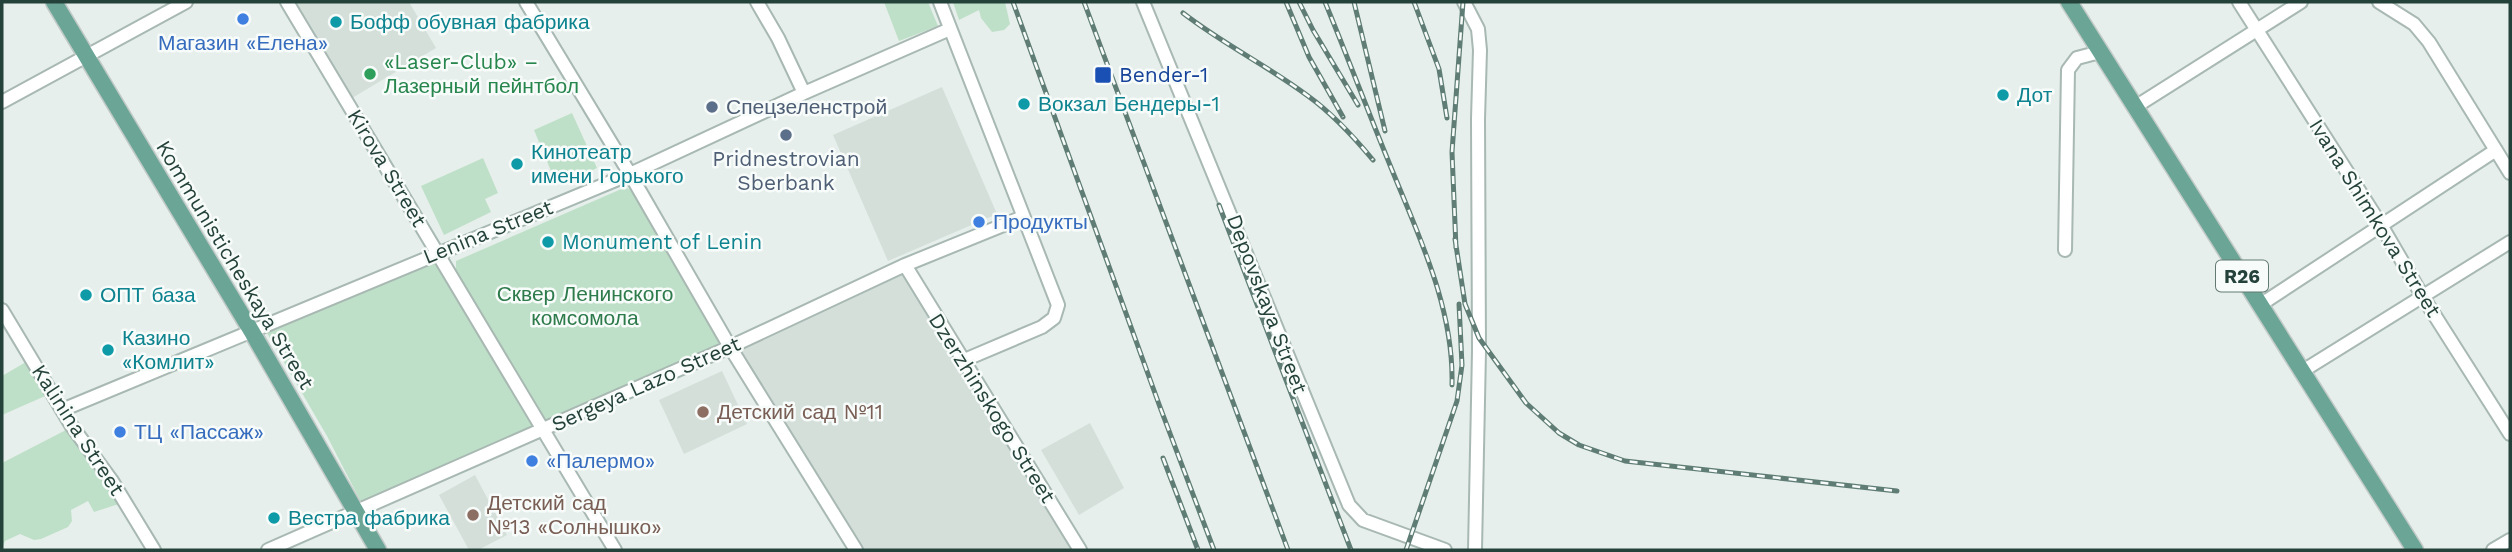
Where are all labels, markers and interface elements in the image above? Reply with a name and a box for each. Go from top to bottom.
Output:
place label: Бофф обувная фабрика [350,9,590,34]
marker: Магазин «Елена» [235,11,251,27]
marker: Бофф обувная фабрика [328,14,344,30]
place label: Магазин «Елена» [158,30,328,55]
place label: «Laser-Club» – Лазерный пейнтбол [384,49,579,98]
place label: Bender-1 [1119,62,1208,87]
marker: Bender-1 [1093,65,1113,85]
marker: «Laser-Club» – Лазерный пейнтбол [362,66,378,82]
place label: Дот [2017,82,2053,107]
marker: Дот [1995,87,2011,103]
place label: Вокзал Бендеры-1 [1038,91,1220,116]
place label: Спецзеленстрой [726,94,887,119]
marker: Вокзал Бендеры-1 [1016,96,1032,112]
marker: Спецзеленстрой [704,99,720,115]
street label: Kirova Street [343,104,432,231]
street label: Ivana Shimkova Street [2304,114,2447,322]
marker: Pridnestrovian Sberbank [778,127,794,143]
street label: Kommunisticheskaya Street [151,136,320,394]
place label: Кинотеатр имени Горького [531,139,684,188]
place label: Pridnestrovian Sberbank [712,146,860,195]
marker: Кинотеатр имени Горького [509,156,525,172]
street label: Lenina Street [419,194,557,269]
place label: Продукты [993,209,1088,234]
street label: Depovskaya Street [1222,211,1313,397]
marker: Продукты [971,214,987,230]
place label: Monument of Lenin [562,229,762,254]
marker: Monument of Lenin [540,234,556,250]
road number: R26 [2216,260,2268,292]
park label: Сквер Ленинского комсомола [497,281,673,330]
place label: ОПТ база [100,282,196,307]
marker: ОПТ база [78,287,94,303]
street label: Dzerzhinskogo Street [924,308,1061,507]
place label: Казино «Комлит» [122,325,215,374]
street label: Sergeya Lazo Street [548,331,744,436]
marker: Казино «Комлит» [100,342,116,358]
street label: Kalinina Street [27,360,130,500]
place label: Детский сад №11 [717,399,883,424]
marker: Детский сад №11 [695,404,711,420]
place label: ТЦ «Пассаж» [134,419,264,444]
marker: ТЦ «Пассаж» [112,424,128,440]
place label: «Палермо» [546,448,655,473]
marker: «Палермо» [524,453,540,469]
place label: Детский сад №13 «Солнышко» [487,490,662,539]
place label: Вестра фабрика [288,505,450,530]
marker: Детский сад №13 «Солнышко» [465,507,481,523]
marker: Вестра фабрика [266,510,282,526]

